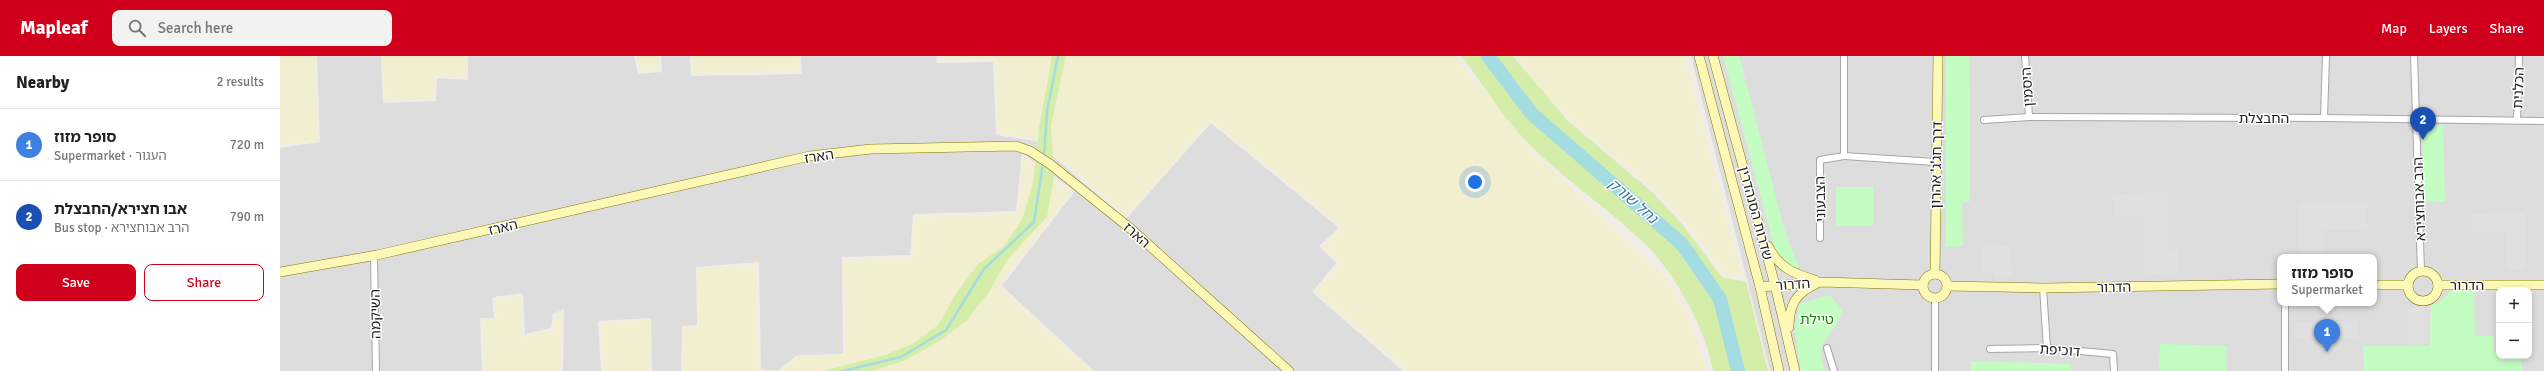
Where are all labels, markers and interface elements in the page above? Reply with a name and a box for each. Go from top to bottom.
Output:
search box [112,10,392,46]
text: Mapleaf [20,16,88,40]
icon: search [126,17,148,39]
text: Search here [158,19,233,37]
text: Map [2381,20,2407,37]
text: Layers [2429,20,2468,37]
text: Share [2490,20,2524,37]
street label: היסמין [2018,67,2037,107]
street label: הכלנית [2509,67,2528,109]
text: Nearby [16,72,69,93]
text: 2 results [216,74,264,90]
pin: 2 [2410,107,2436,140]
street label: החבצלת [2239,110,2289,127]
street label: דרך חג'ג' אהרון [1927,121,1946,209]
text: סופר מזוז [54,128,117,146]
text: 1 [25,137,33,153]
text: 720 m [230,137,264,153]
street label: הארז [803,146,835,167]
text: Supermarket · העגור [54,148,167,164]
street label: הרב אבוחצירא [2410,156,2429,242]
street label: שדרות הסנהדרין [1735,164,1776,262]
your location [1465,172,1485,192]
water label: נחל שורק [1605,175,1662,228]
street label: הצבעוני [1812,176,1829,222]
text: אבו חצירא/החבצלת [54,200,187,218]
text: 2 [25,209,33,225]
text: 790 m [230,209,264,225]
street label: הארז [487,216,519,239]
street label: הארז [1120,219,1153,251]
text: Bus stop · הרב אבוחצירא [54,220,189,236]
popup [2277,254,2377,306]
button: Save [16,264,136,301]
button: Share [144,264,264,301]
text: סופר מזוז [2291,264,2354,282]
street label: הדרור [1775,275,1811,294]
street label: הדרור [2450,277,2484,294]
street label: הדרור [2097,279,2131,296]
text: Supermarket [2291,282,2363,298]
map controls [2496,287,2532,359]
button: + [2496,287,2532,323]
street label: השיקמה [367,289,384,339]
park label: טיילת [1800,311,1834,328]
pin: 1 [2314,319,2340,352]
button: − [2496,323,2532,359]
street label: דוכיפת [2039,341,2081,360]

